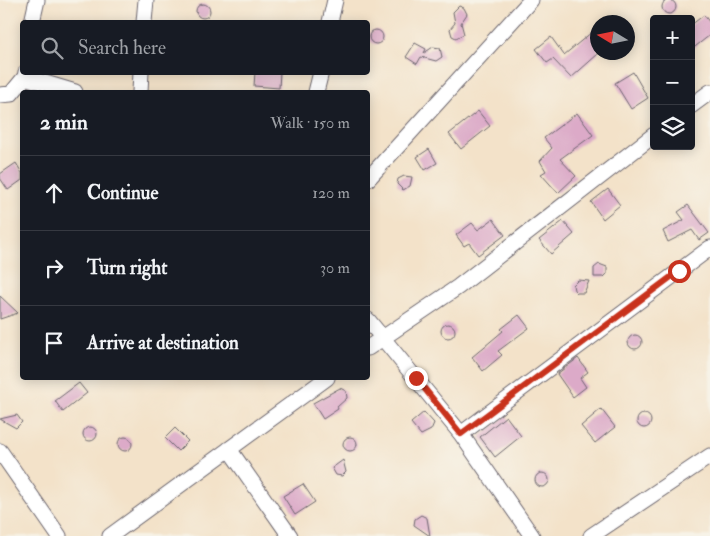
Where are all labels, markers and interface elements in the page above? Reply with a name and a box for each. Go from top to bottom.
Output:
north arrow [590,15,635,60]
map controls [650,15,695,150]
button: + [650,15,695,60]
search box [20,20,370,75]
icon: search [38,34,66,62]
text: Search here [78,36,166,60]
button: − [650,60,695,105]
button: layers [650,105,695,150]
text: 2 min [40,109,88,136]
text: Walk · 150 m [270,113,350,133]
icon: ahead [40,179,68,207]
text: Continue [87,181,158,205]
text: 120 m [312,183,350,203]
icon: right [40,254,68,282]
text: Turn right [87,256,167,280]
text: 30 m [320,258,350,278]
route start [668,260,691,283]
icon: arrive [40,329,68,357]
text: Arrive at destination [87,331,239,355]
route end [405,367,428,390]

